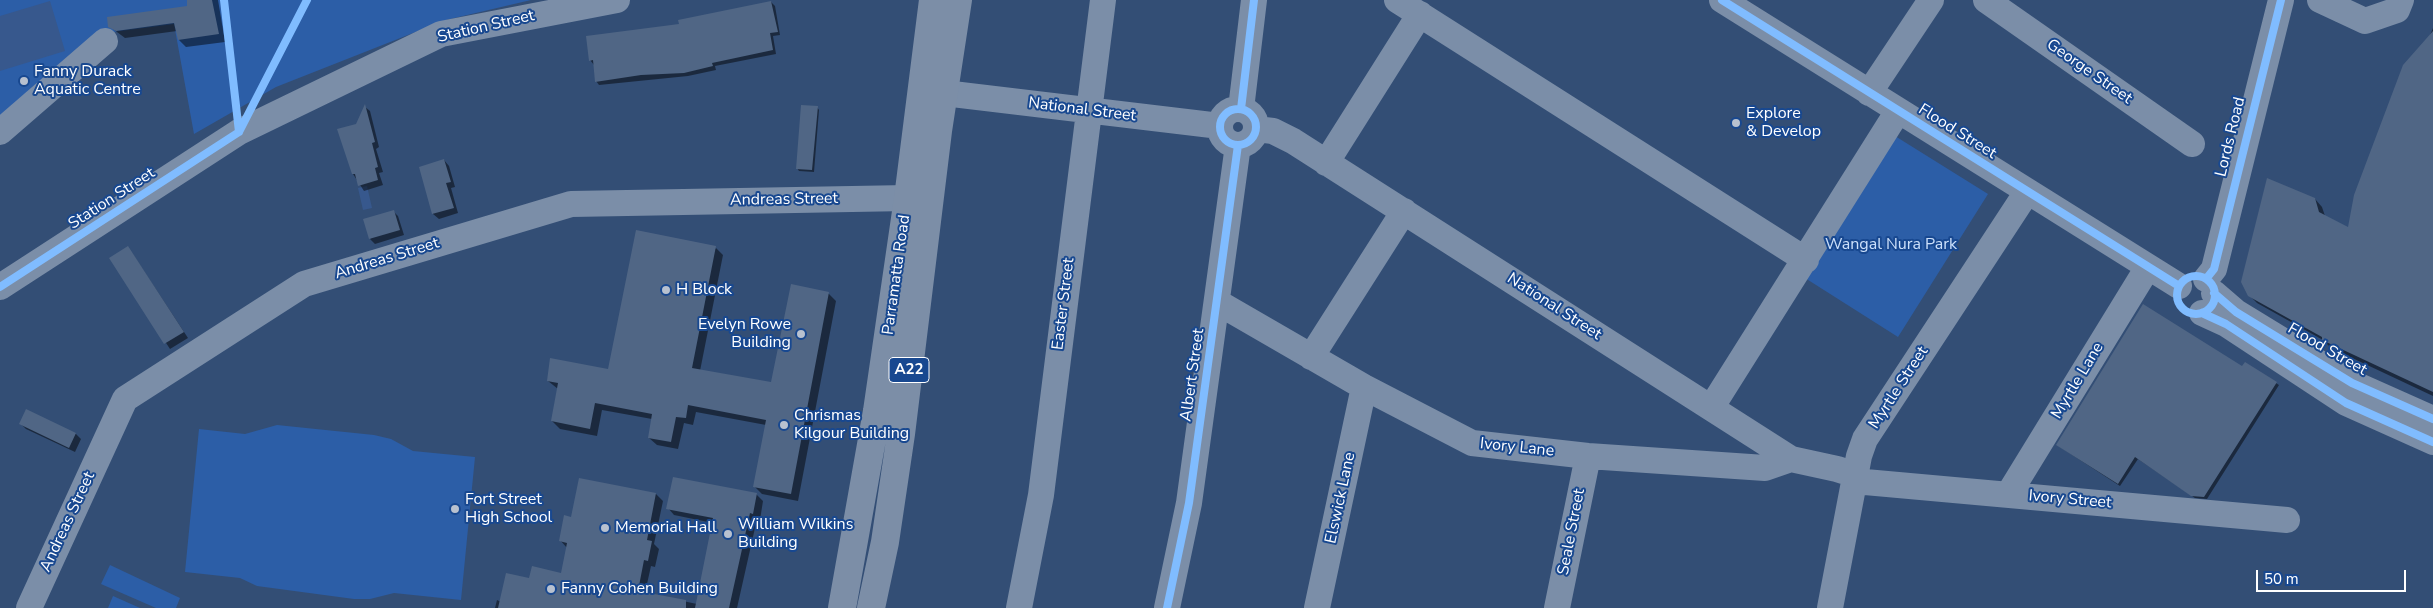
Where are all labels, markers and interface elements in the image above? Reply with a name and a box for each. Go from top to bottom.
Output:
street label: Station Street [436,7,536,47]
street label: George Street [2042,35,2136,109]
place label: Fanny Durack Aquatic Centre [34,62,141,100]
marker: Fanny Durack Aquatic Centre [18,75,30,87]
street label: National Street [1027,94,1137,126]
street label: Lords Road [2212,95,2250,179]
street label: Flood Street [1914,100,2000,164]
place label: Explore & Develop [1746,104,1821,142]
marker: Explore & Develop [1730,117,1742,129]
street label: Station Street [65,164,159,234]
street label: Andreas Street [730,189,838,211]
street label: Parramatta Road [879,214,915,336]
street label: Andreas Street [332,234,442,284]
park label: Wangal Nura Park [1825,235,1957,255]
street label: Easter Street [1049,257,1079,351]
street label: National Street [1503,269,1605,345]
place label: H Block [676,280,732,300]
marker: H Block [660,284,672,296]
place label: Evelyn Rowe Building [698,315,791,353]
street label: Flood Street [2284,320,2370,380]
street label: Albert Street [1177,327,1209,423]
marker: Evelyn Rowe Building [795,328,807,340]
street label: Myrtle Lane [2048,339,2108,423]
street label: Myrtle Street [1865,343,1933,433]
road number: A22 [889,358,929,382]
place label: Chrismas Kilgour Building [794,406,909,444]
marker: Chrismas Kilgour Building [778,419,790,431]
street label: Ivory Lane [1479,435,1555,461]
street label: Elswick Lane [1322,451,1360,545]
street label: Andreas Street [36,469,100,575]
street label: Seale Street [1554,487,1590,577]
street label: Ivory Street [2028,487,2112,513]
place label: Fort Street High School [465,490,552,528]
marker: Fort Street High School [449,503,461,515]
place label: William Wilkins Building [738,515,853,553]
place label: Memorial Hall [615,518,717,538]
marker: Memorial Hall [599,522,611,534]
marker: William Wilkins Building [722,528,734,540]
scale bar [2258,560,2408,592]
text: 50 m [2264,569,2299,589]
place label: Fanny Cohen Building [561,579,718,599]
marker: Fanny Cohen Building [545,583,557,595]

